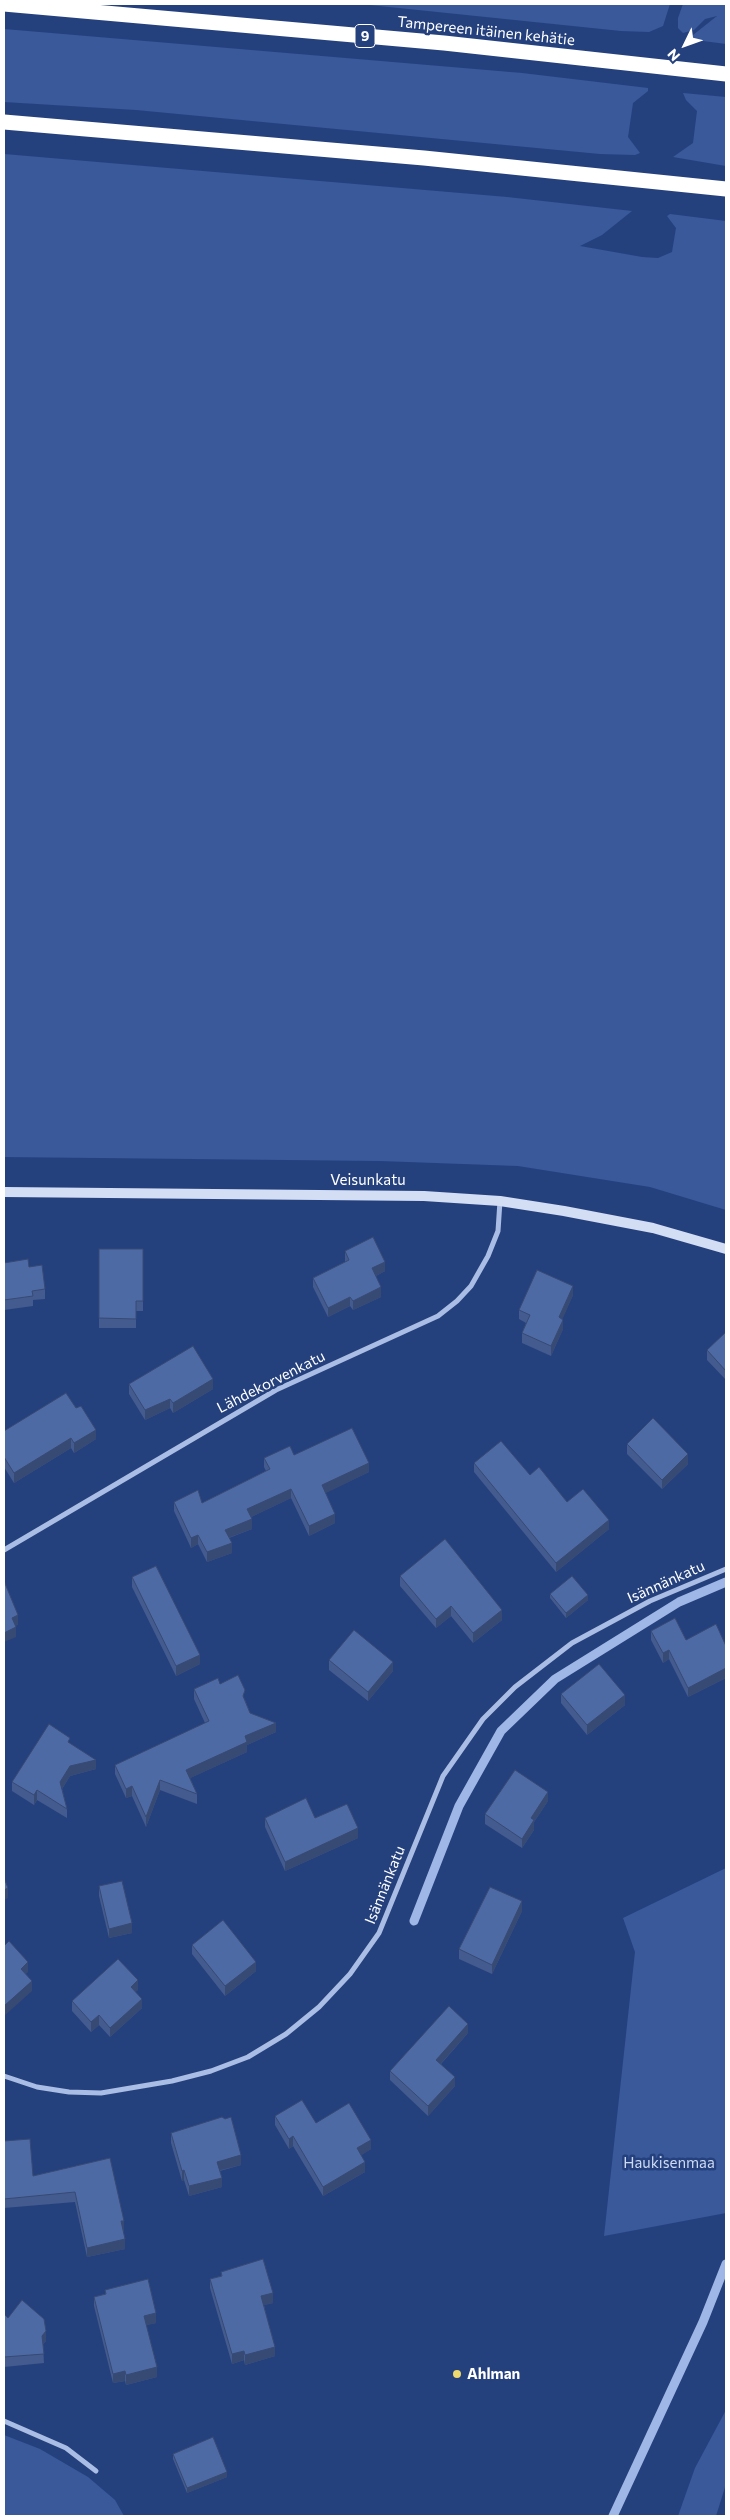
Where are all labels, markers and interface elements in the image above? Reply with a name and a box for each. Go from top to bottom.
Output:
street label: Tampereen itäinen kehätie [396,13,576,49]
north arrow [660,20,710,70]
road number: 9 [355,24,375,48]
text: N [664,46,683,65]
street label: Veisunkatu [330,1171,406,1189]
street label: Lähdekorvenkatu [214,1347,328,1417]
street label: Isännänkatu [624,1557,708,1607]
street label: Isännänkatu [361,1843,409,1927]
park label: Haukisenmaa [623,2154,715,2172]
place label: Ahlman [467,2365,520,2383]
marker: Ahlman [451,2368,463,2380]

